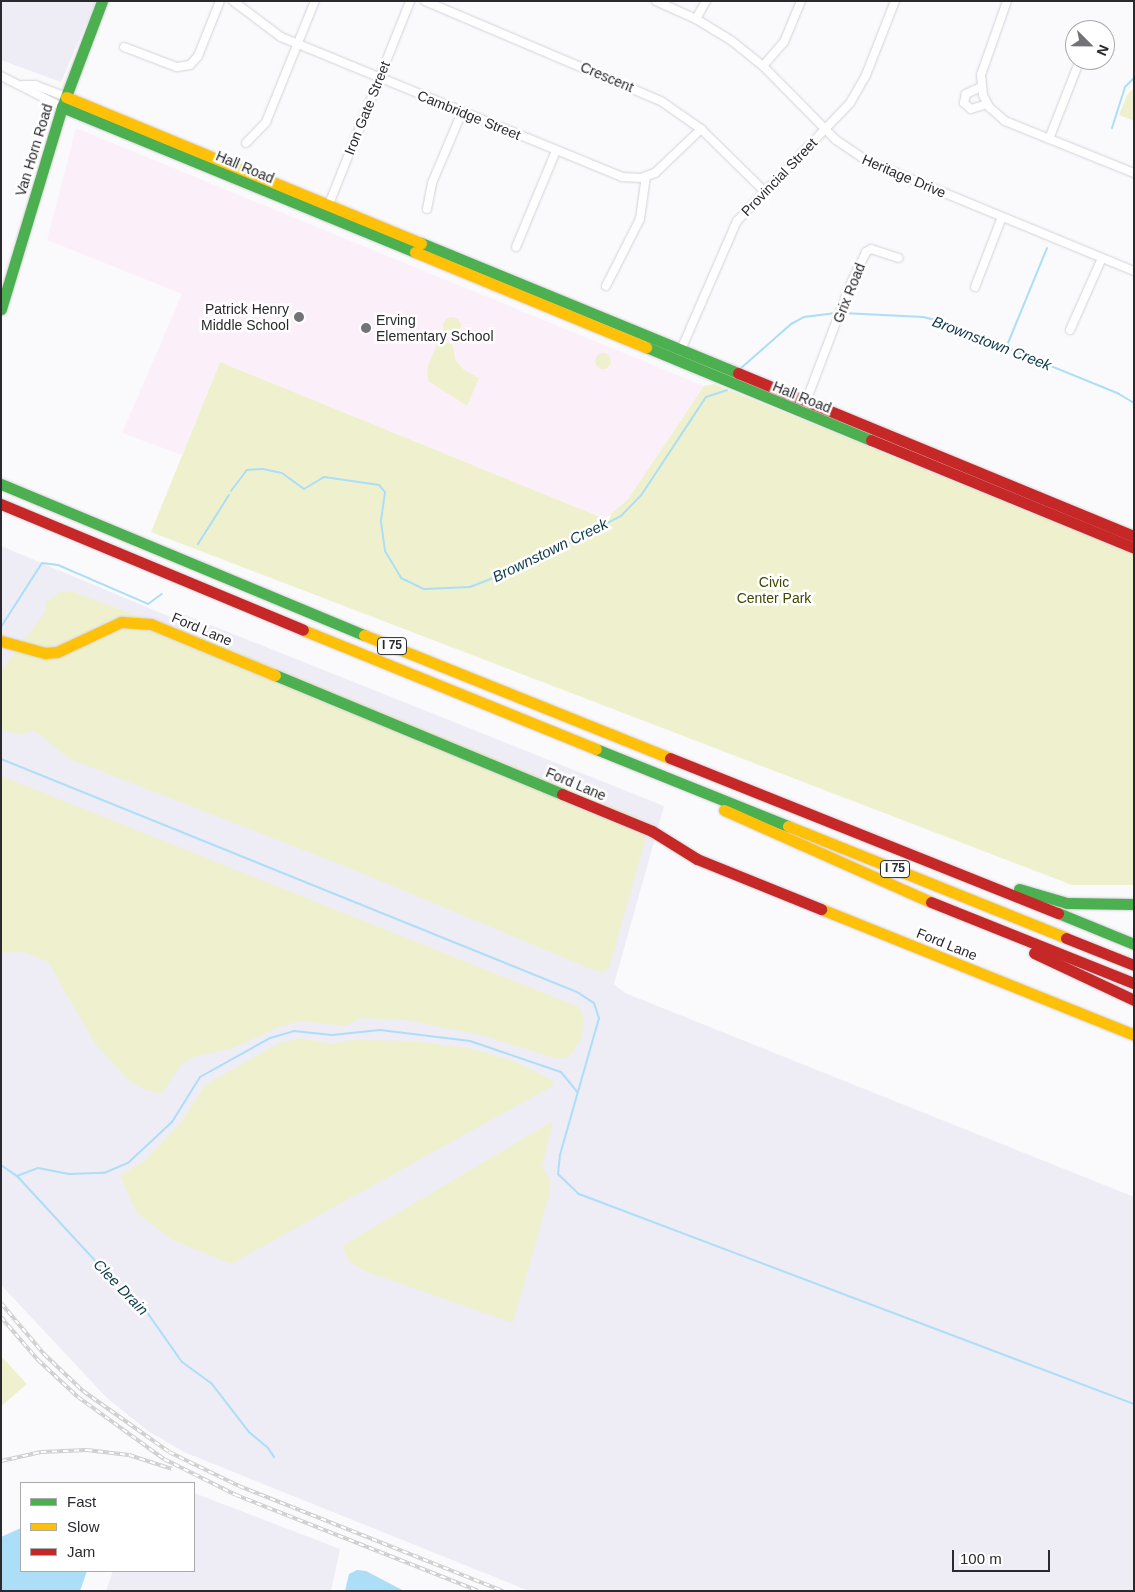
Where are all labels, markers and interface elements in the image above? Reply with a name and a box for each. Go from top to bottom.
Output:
north arrow [1065,20,1115,70]
text: N [1094,43,1112,58]
street label: Crescent [578,58,636,96]
street label: Iron Gate Street [341,59,393,157]
street label: Cambridge Street [415,87,523,143]
street label: Van Horn Road [12,102,56,198]
street label: Provincial Street [738,135,820,219]
street label: Hall Road [213,147,277,187]
street label: Heritage Drive [860,151,948,201]
street label: Grix Road [829,261,869,325]
place label: Patrick Henry Middle School [201,301,289,334]
marker: Patrick Henry Middle School [293,311,305,323]
place label: Erving Elementary School [376,312,494,344]
water label: Brownstown Creek [930,312,1054,374]
marker: Erving Elementary School [360,322,372,334]
street label: Hall Road [770,378,834,416]
water label: Brownstown Creek [489,514,611,586]
park label: Civic Center Park [737,574,811,606]
street label: Ford Lane [169,609,235,649]
road number: I 75 [376,636,408,656]
street label: Ford Lane [543,764,609,804]
road number: I 75 [879,860,911,879]
street label: Ford Lane [914,924,980,964]
water label: Clee Drain [90,1255,152,1319]
legend [20,1482,195,1572]
text: Fast [67,1493,96,1510]
text: Slow [67,1518,100,1535]
scale bar [955,1540,1052,1572]
text: Jam [67,1543,95,1560]
text: 100 m [960,1550,1002,1567]

